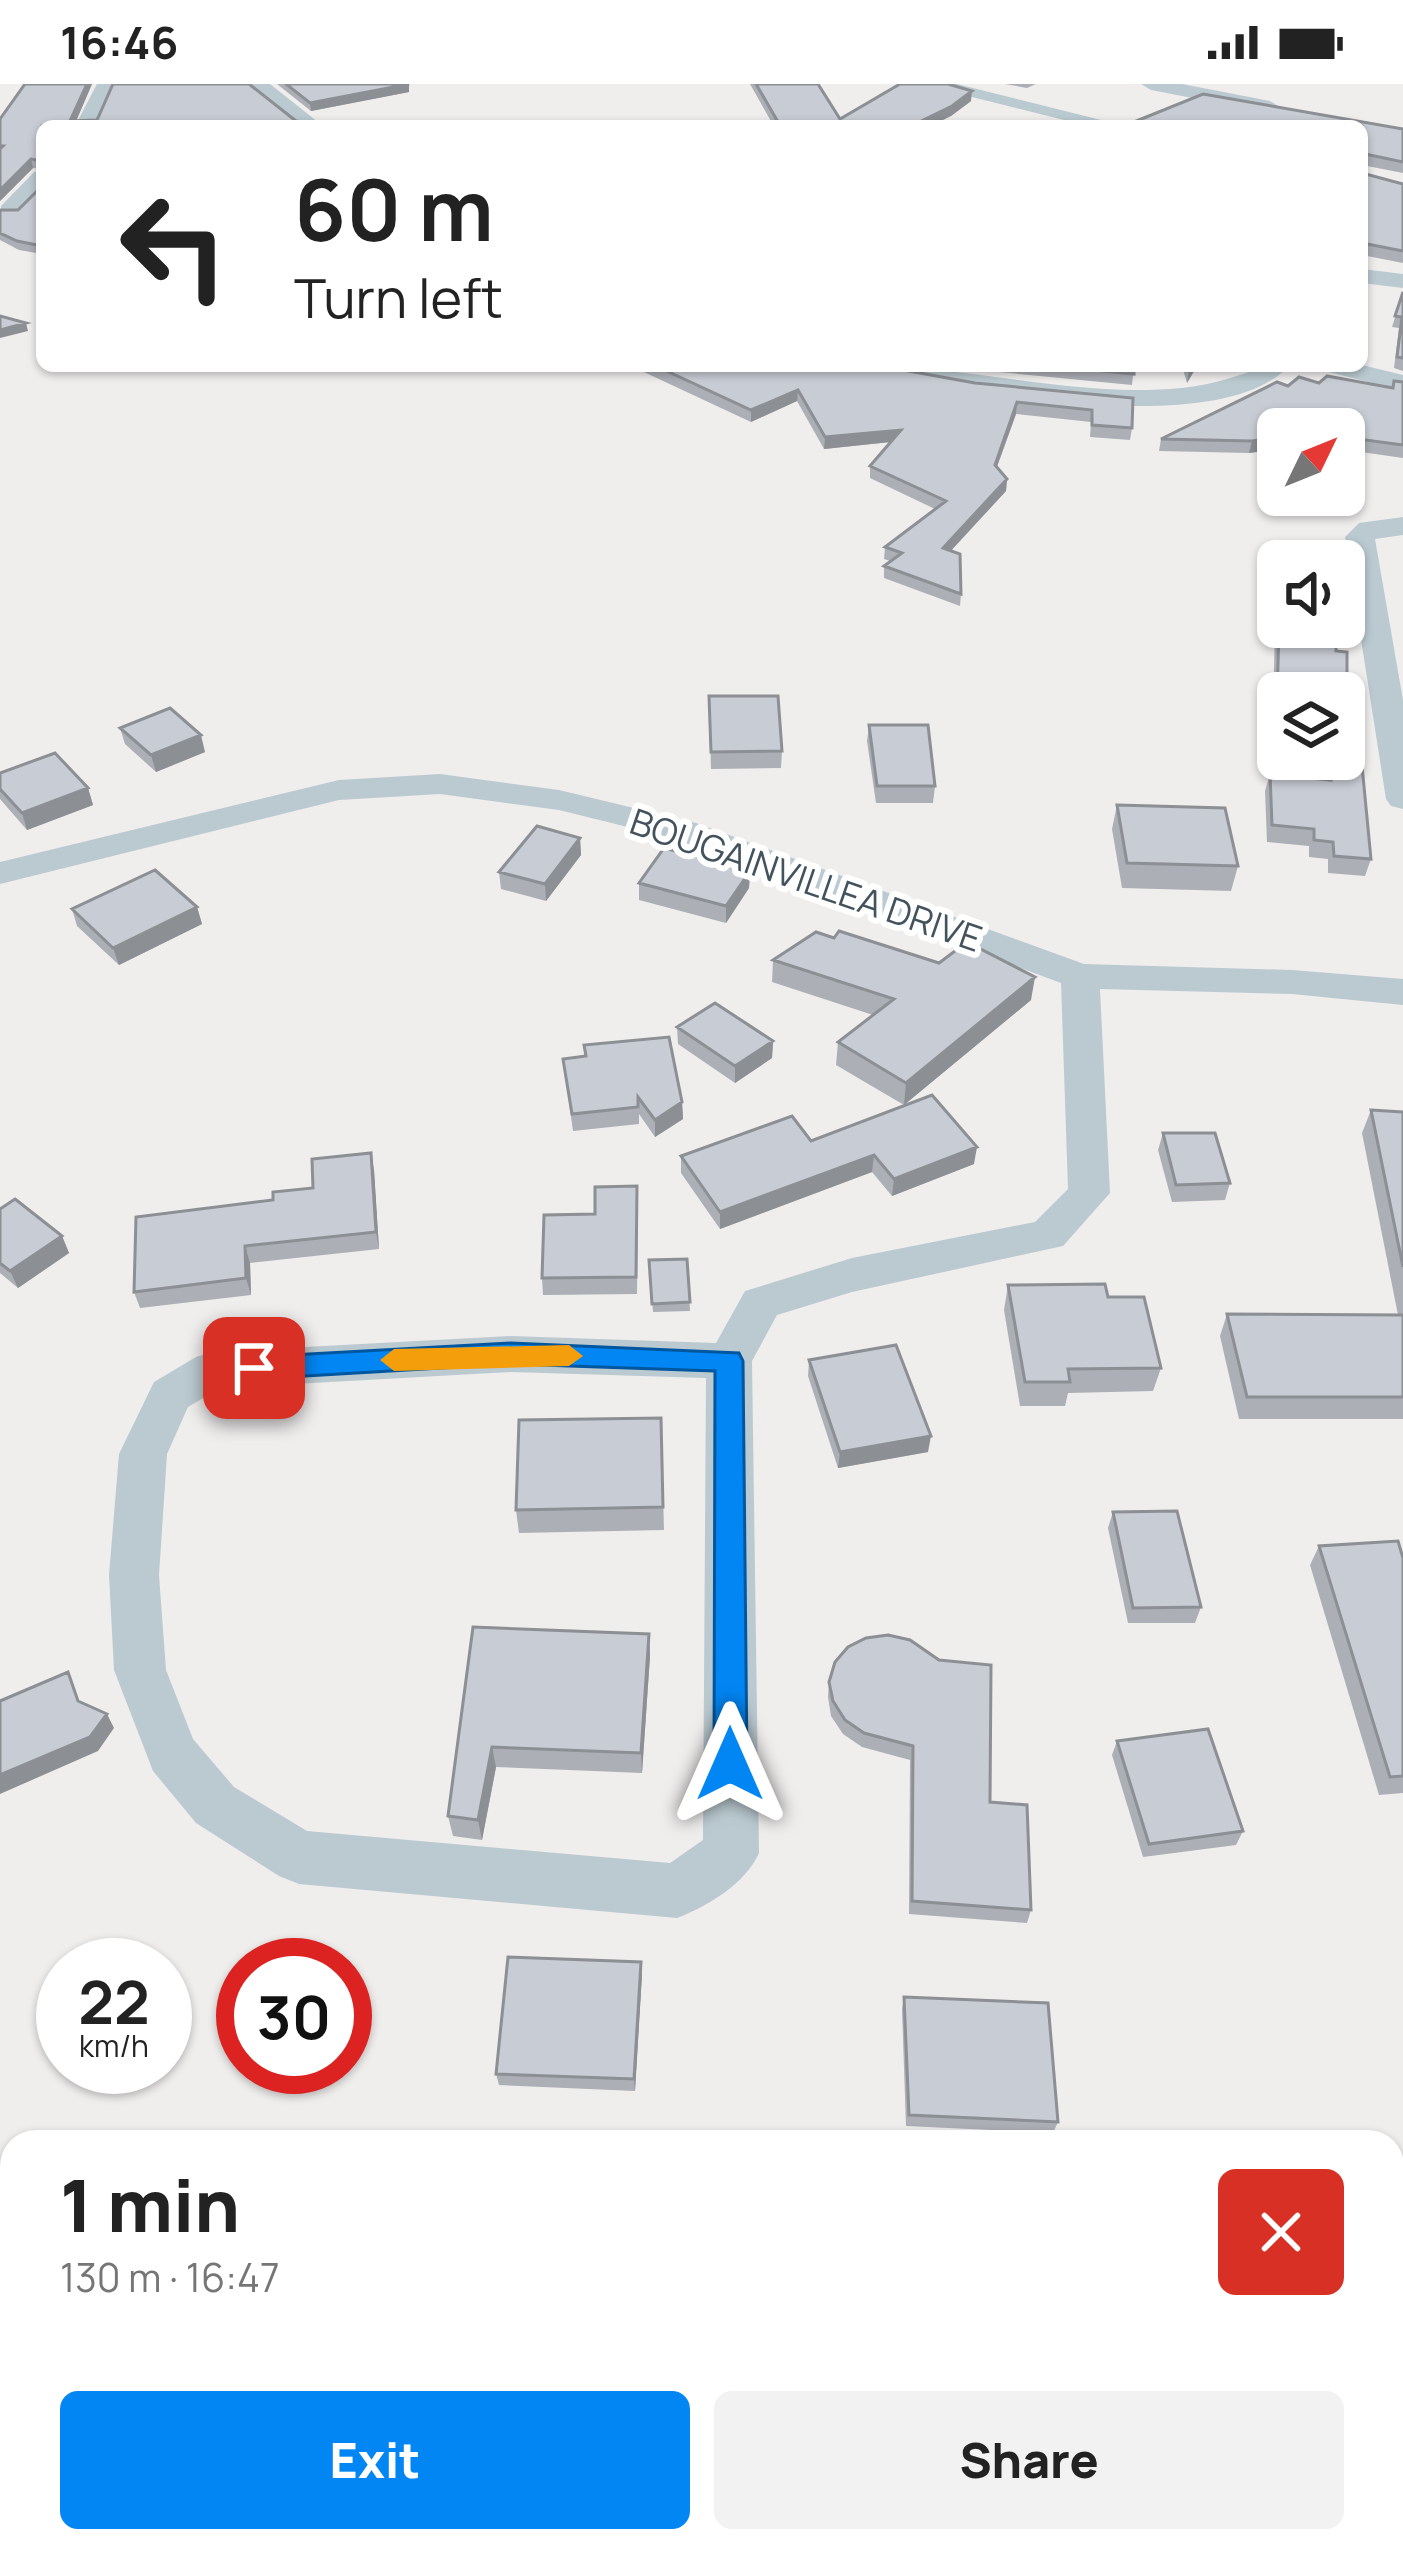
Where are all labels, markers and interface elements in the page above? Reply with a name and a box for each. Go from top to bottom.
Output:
text: 16:46 [60,11,178,73]
text: 60 m [294,151,494,266]
icon: left [96,168,252,324]
text: Turn left [294,260,503,334]
north arrow [1257,408,1365,516]
map controls [1257,408,1365,780]
button: sound [1257,540,1365,648]
button: layers [1257,672,1365,780]
street label: BOUGAINVILLEA DRIVE [624,796,989,963]
pin [203,1317,305,1419]
icon: arrive [221,1335,287,1401]
position arrow [667,1701,793,1827]
speed limit sign: 30 [216,1938,372,2094]
text: 22 [78,1960,150,2042]
text: km/h [79,2025,149,2066]
text: 1 min [60,2155,240,2254]
button: close [1218,2169,1344,2295]
text: 130 m · 16:47 [60,2250,280,2304]
button: Exit [60,2391,690,2529]
button: Share [714,2391,1344,2529]

